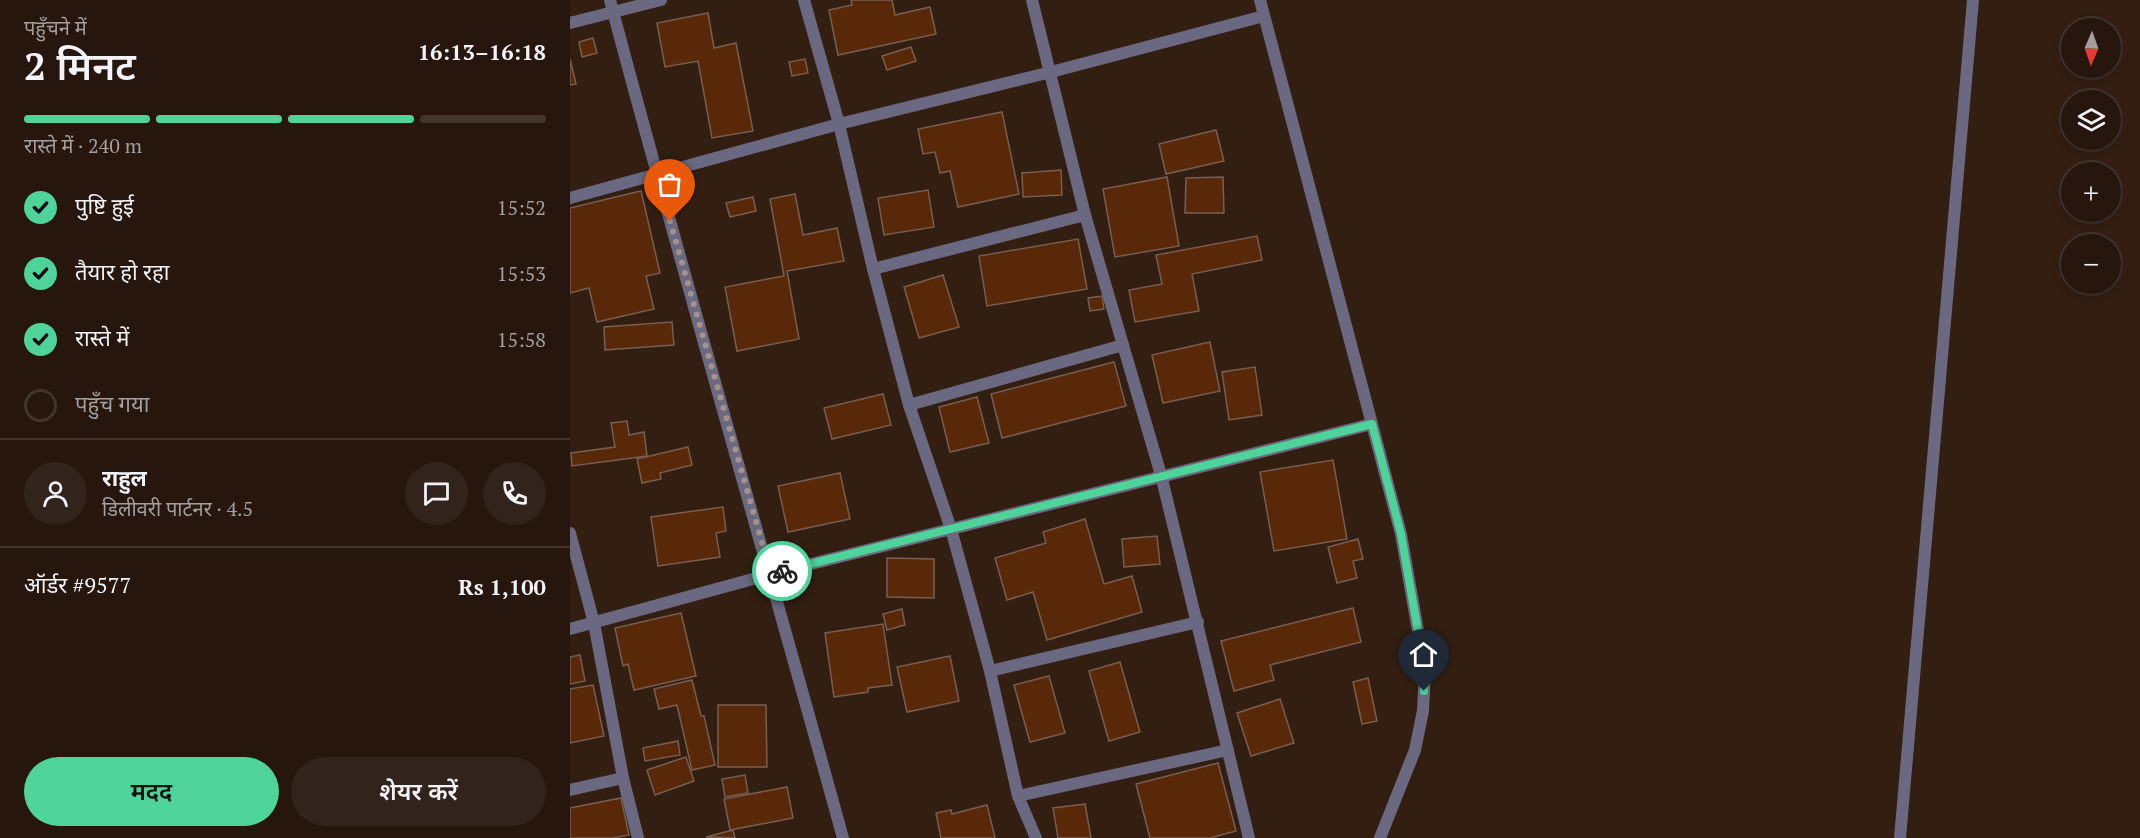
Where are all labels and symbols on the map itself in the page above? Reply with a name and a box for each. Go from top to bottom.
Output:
north arrow [2061,18,2121,78]
pin [644,159,695,221]
courier [752,541,812,601]
pin [1398,629,1449,691]

